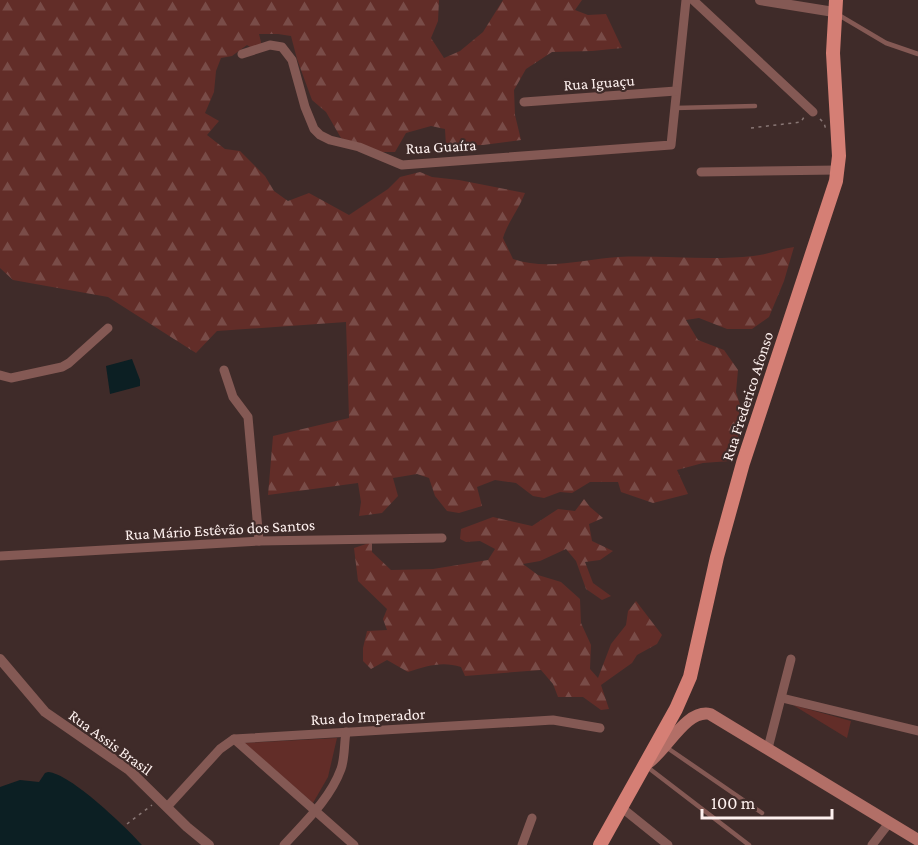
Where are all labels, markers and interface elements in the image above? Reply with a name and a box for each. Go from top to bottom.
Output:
street label: Rua Iguaçu [563,72,636,94]
street label: Rua Guaíra [405,136,477,157]
street label: Rua Frederico Afonso [719,329,776,463]
street label: Rua Mário Estêvão dos Santos [125,516,316,543]
street label: Rua do Imperador [310,705,426,729]
street label: Rua Assis Brasil [66,706,156,778]
scale bar [702,782,832,820]
text: 100 m [711,793,756,813]

